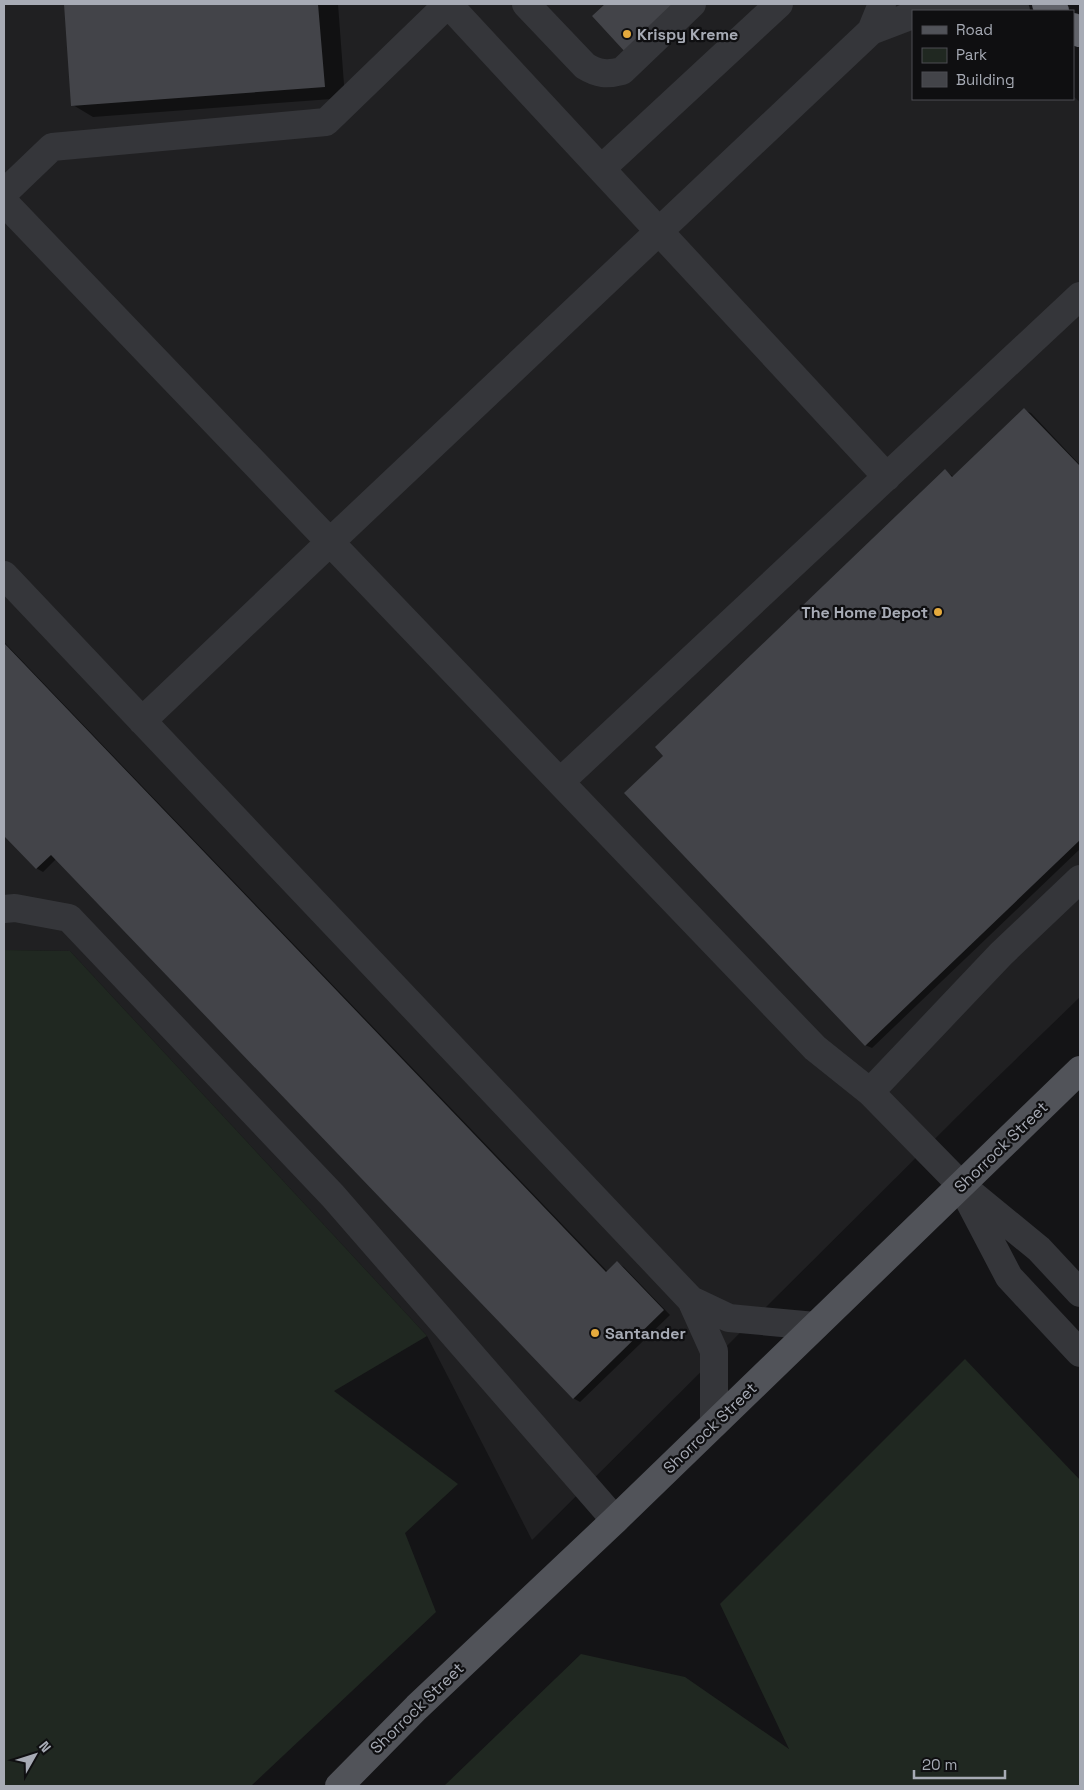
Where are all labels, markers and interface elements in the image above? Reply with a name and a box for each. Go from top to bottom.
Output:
legend [912,10,1074,100]
text: Road [956,20,993,39]
place label: Krispy Kreme [637,24,738,45]
marker: Krispy Kreme [621,28,633,40]
text: Park [956,45,987,64]
text: Building [956,70,1015,89]
place label: The Home Depot [801,602,928,623]
marker: The Home Depot [932,606,944,618]
street label: Shorrock Street [950,1097,1052,1197]
place label: Santander [605,1323,686,1344]
marker: Santander [589,1327,601,1339]
street label: Shorrock Street [659,1378,761,1478]
street label: Shorrock Street [366,1658,468,1758]
north arrow [10,1730,60,1780]
text: N [35,1738,55,1756]
scale bar [914,1748,1005,1780]
text: 20 m [922,1755,957,1774]

